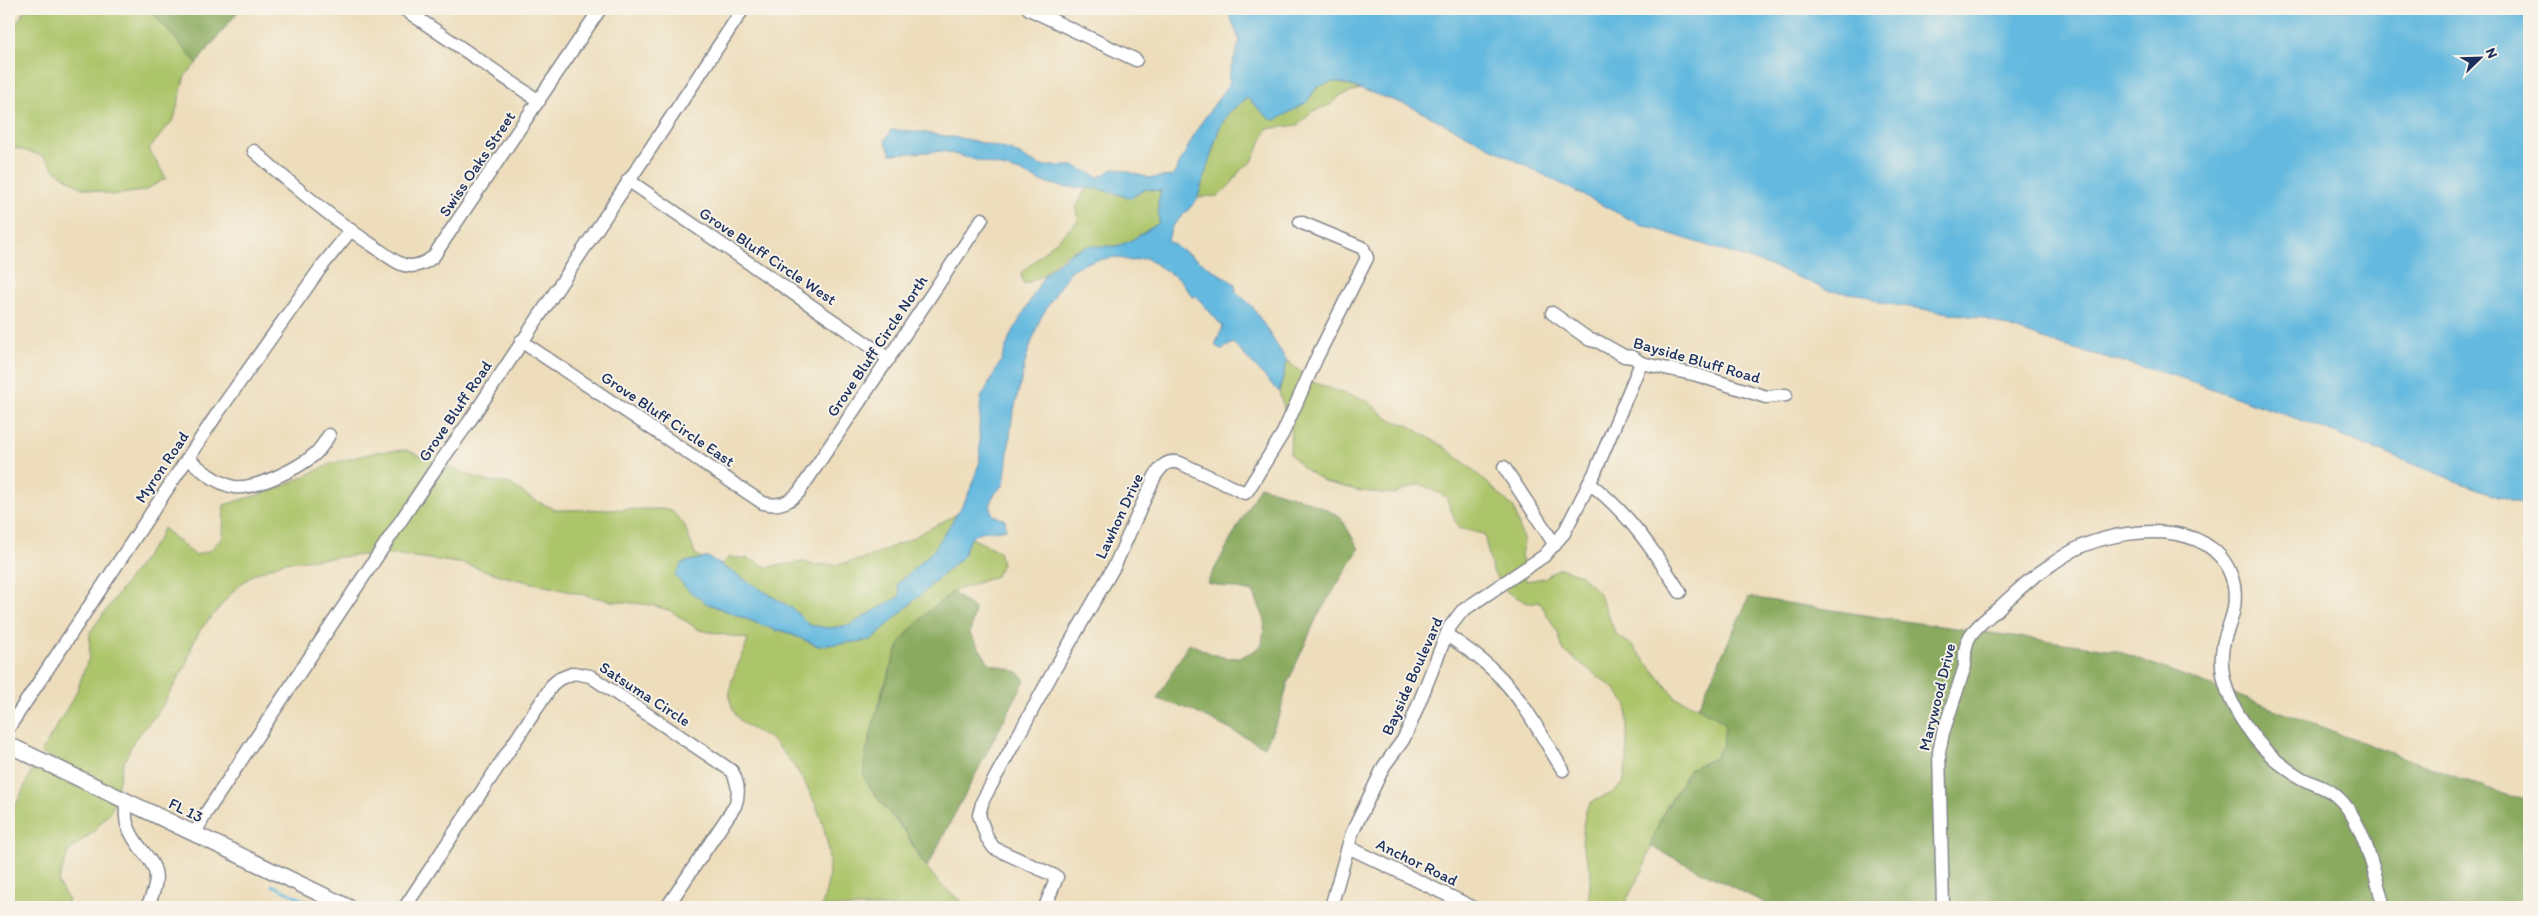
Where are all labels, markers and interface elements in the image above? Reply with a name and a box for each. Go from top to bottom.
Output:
north arrow [2456,32,2506,82]
text: N [2482,45,2501,61]
street label: Swiss Oaks Street [435,108,519,220]
street label: Grove Bluff Circle West [696,203,840,309]
street label: Grove Bluff Circle North [823,271,932,420]
street label: Bayside Bluff Road [1631,333,1763,387]
street label: Grove Bluff Road [414,357,496,465]
street label: Grove Bluff Circle East [598,367,738,471]
street label: Myron Road [131,427,193,506]
street label: Lawhon Drive [1091,470,1147,562]
street label: Bayside Boulevard [1377,614,1447,738]
street label: Marywood Drive [1914,641,1960,753]
street label: Satsuma Circle [596,658,694,730]
street label: FL 13 [166,794,207,827]
street label: Anchor Road [1373,834,1461,890]

